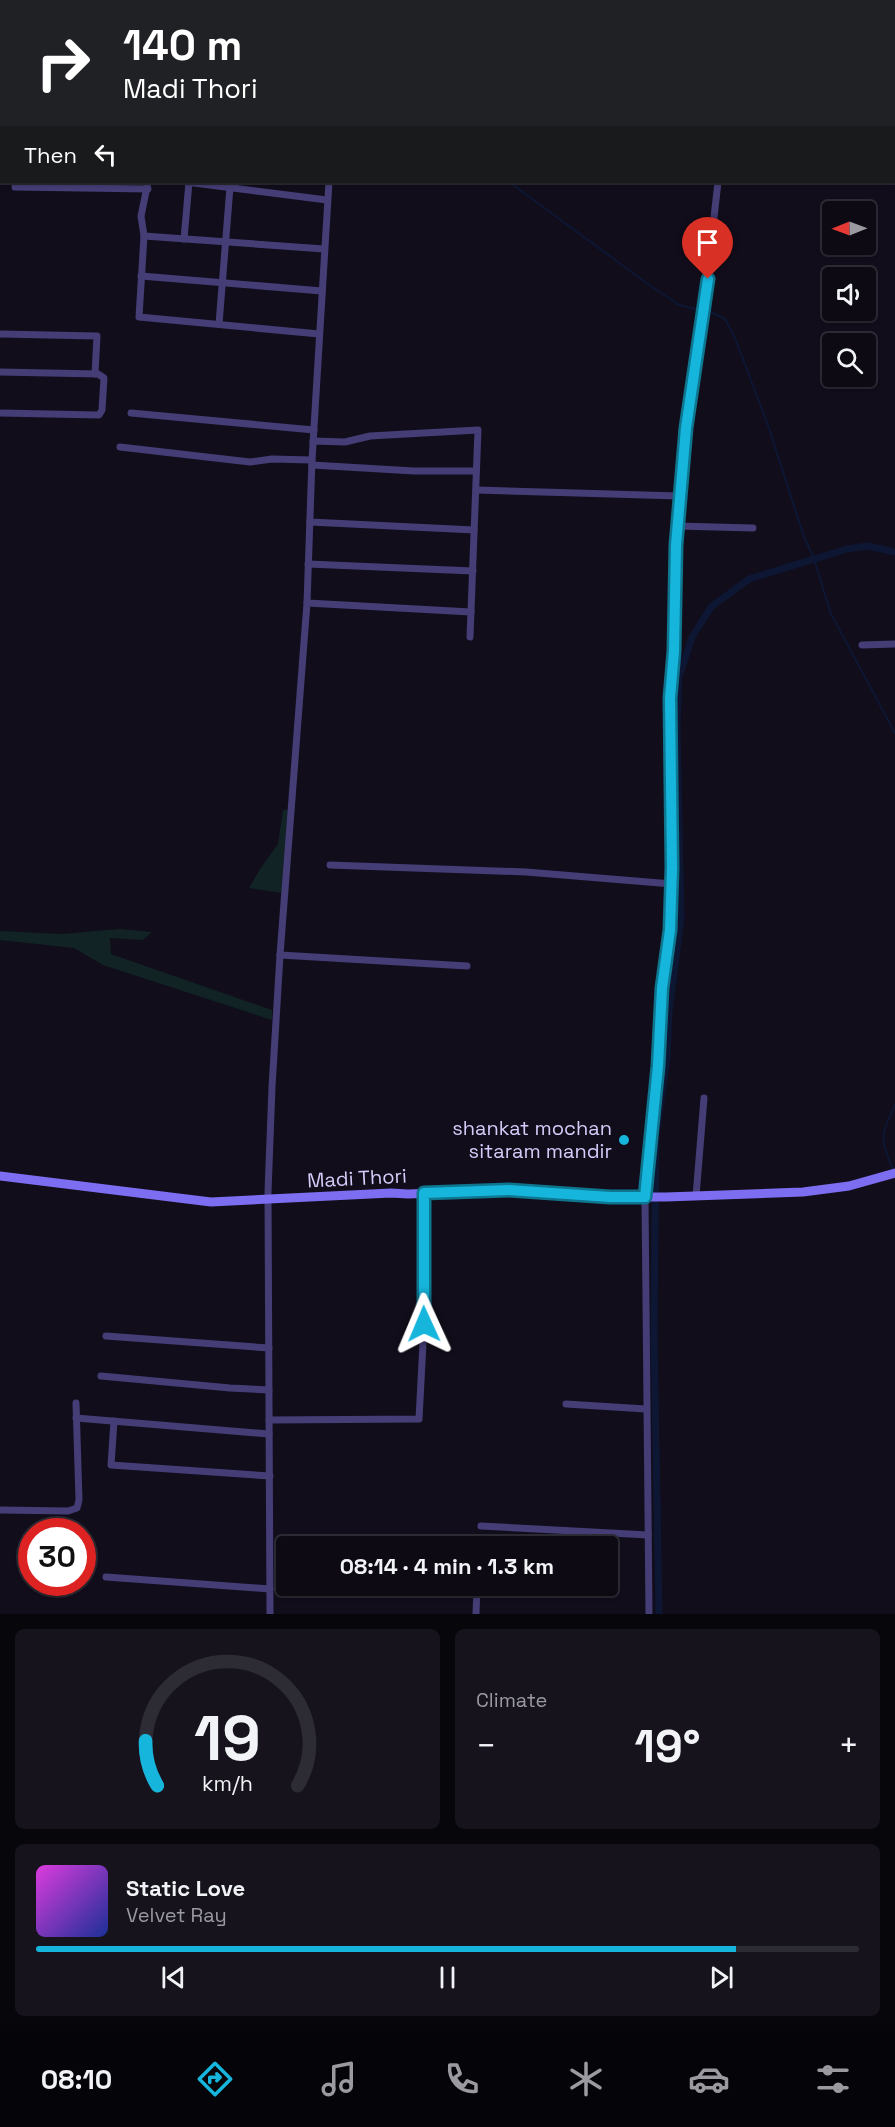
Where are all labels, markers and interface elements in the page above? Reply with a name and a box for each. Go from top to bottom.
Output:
text: 140 m [123,19,242,72]
icon: right [24,24,102,102]
text: Madi Thori [123,71,258,106]
icon: left [89,138,122,171]
text: Then [24,141,77,169]
north arrow [822,201,876,255]
map controls [822,201,876,387]
pin [682,217,733,279]
icon: arrive [691,226,724,259]
button: sound [822,267,876,321]
button: search [822,333,876,387]
place label: shankat mochan sitaram mandir [452,1115,612,1164]
marker: shankat mochan sitaram mandir [617,1133,631,1147]
street label: Madi Thori [307,1162,407,1194]
position arrow [392,1292,456,1356]
speed limit sign: 30 [18,1518,96,1596]
text: 08:14 · 4 min · 1.3 km [340,1552,554,1580]
text: Climate [476,1687,547,1713]
text: 19 [194,1699,261,1778]
text: 19° [635,1718,700,1775]
text: − [476,1725,496,1767]
text: + [839,1725,859,1767]
text: km/h [202,1770,253,1797]
text: Static Love [126,1874,245,1902]
text: Velvet Ray [126,1902,227,1928]
icon: previous [157,1961,190,1994]
icon: pause [431,1961,464,1994]
icon: next [705,1961,738,1994]
icon: directions [194,2058,236,2100]
icon: music [318,2058,360,2100]
icon: phone [441,2058,483,2100]
icon: climate [565,2058,607,2100]
icon: car [688,2058,730,2100]
icon: filters [812,2058,854,2100]
text: 08:10 [41,2062,112,2097]

